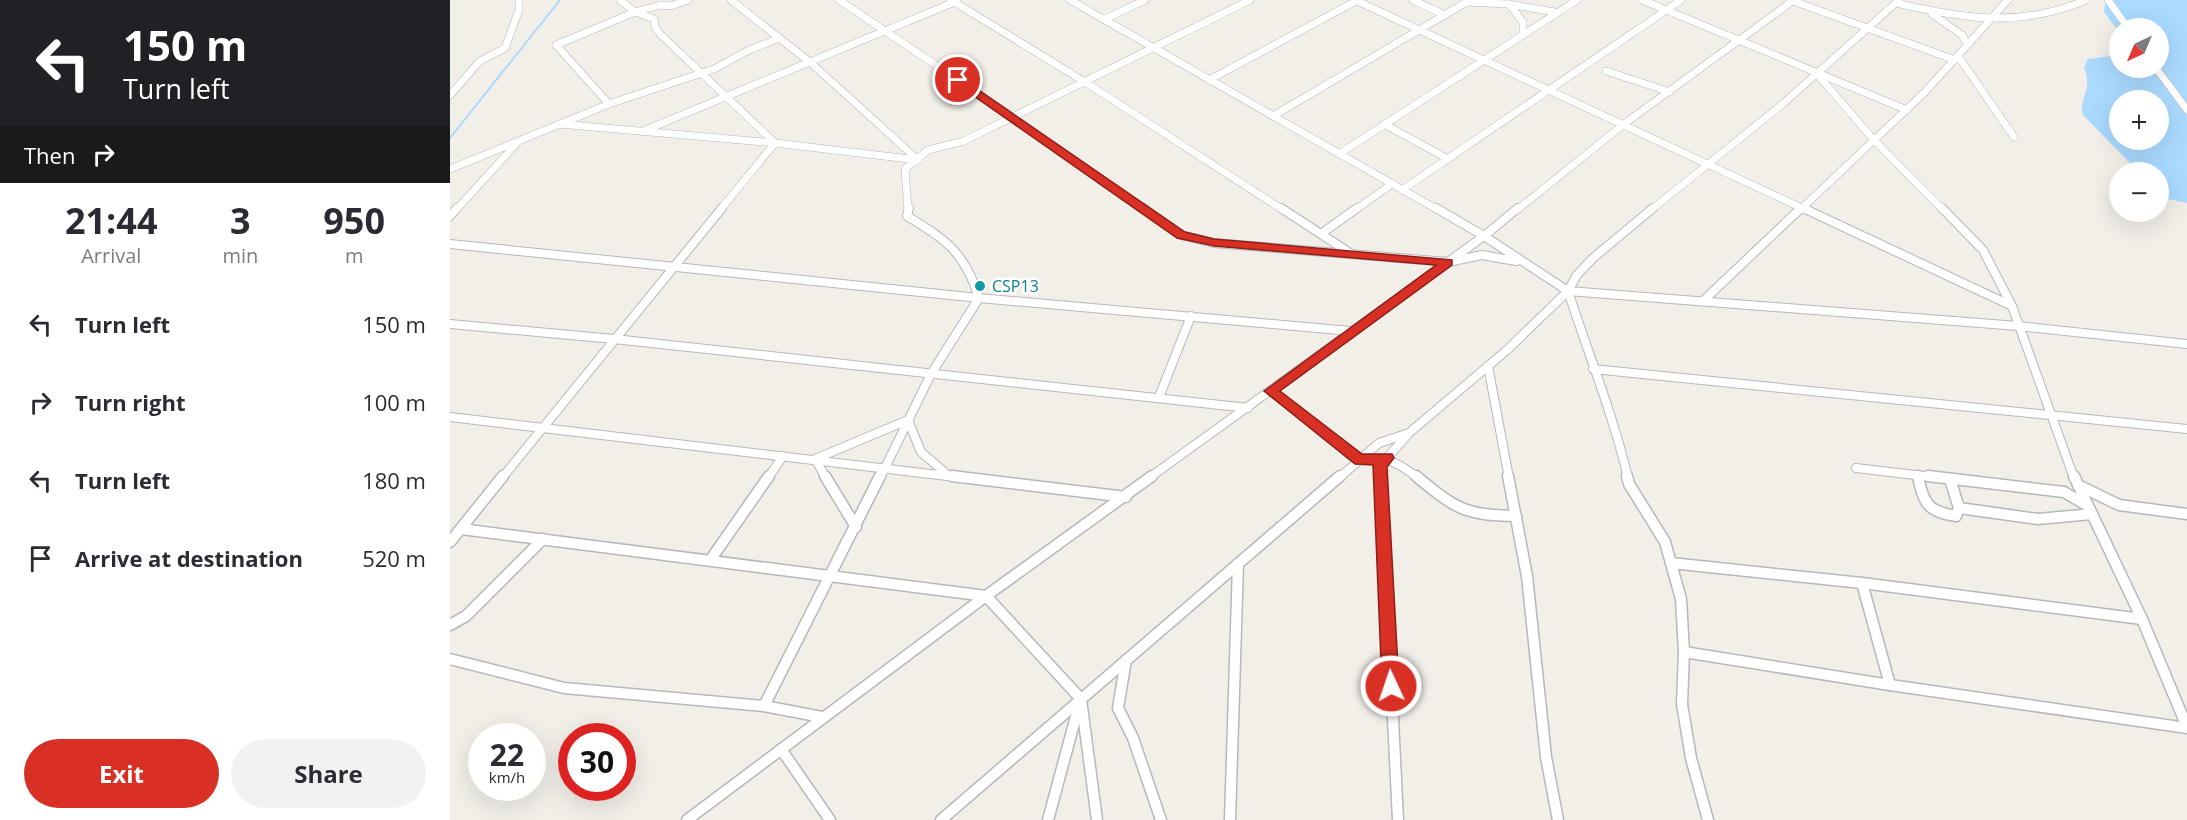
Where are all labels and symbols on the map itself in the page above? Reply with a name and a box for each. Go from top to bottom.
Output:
north arrow [2109,18,2169,78]
pin [932,54,983,105]
place label: CSP13 [992,275,1039,297]
marker: CSP13 [973,279,987,293]
position arrow [1359,654,1423,718]
speed limit sign: 30 [558,723,636,801]

